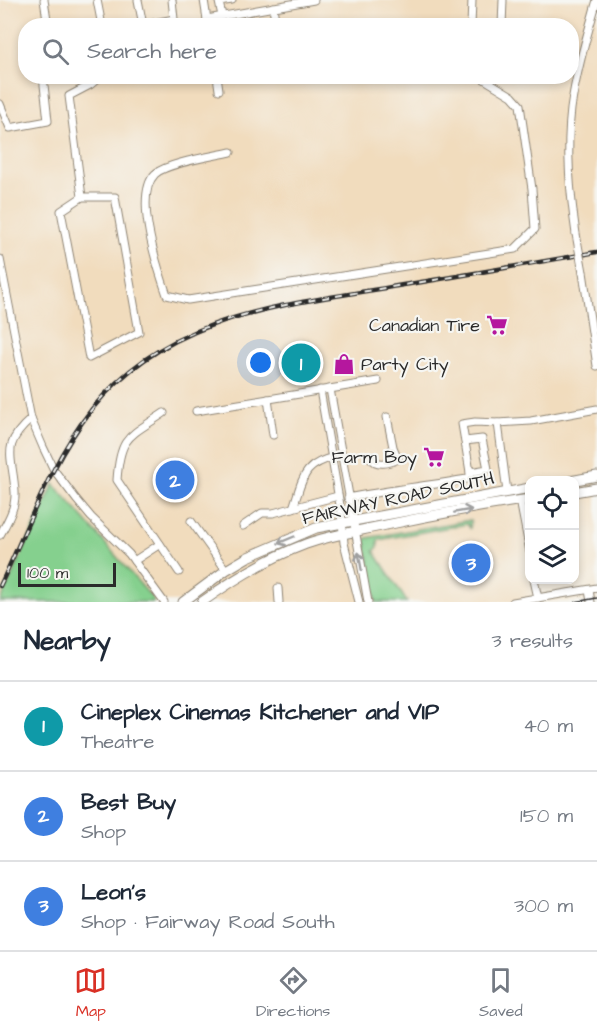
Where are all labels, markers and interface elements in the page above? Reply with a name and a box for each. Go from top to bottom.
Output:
search box [18,18,579,84]
icon: search [39,35,72,68]
text: Search here [87,36,217,67]
place label: Canadian Tire [369,313,480,338]
supermarket icon: Canadian Tire [485,313,509,337]
pin: 1 [282,340,320,386]
your location [246,348,275,377]
shop icon: Party City [332,352,356,376]
place label: Party City [361,352,449,378]
place label: Farm Boy [331,445,417,471]
supermarket icon: Farm Boy [422,445,446,469]
pin: 2 [156,458,195,502]
street label: FAIRWAY ROAD SOUTH [300,466,497,531]
map controls [525,476,579,584]
button: locate [525,476,579,530]
one-way arrow [453,505,473,516]
button: layers [525,530,579,584]
one-way arrow [277,535,296,546]
pin: 3 [452,540,490,586]
one-way arrow [355,552,366,572]
scale bar [18,560,116,588]
text: 100 m [27,562,68,584]
text: Nearby [24,623,111,659]
text: 3 results [491,627,573,655]
text: Cineplex Cinemas Kitchener and VIP [81,697,439,728]
text: 1 [42,712,45,740]
text: 40 m [523,712,573,740]
text: Theatre [81,728,154,756]
text: Best Buy [81,787,176,818]
text: 2 [38,802,49,830]
text: 150 m [520,802,573,830]
text: Shop [81,818,126,846]
text: Leon's [81,877,146,908]
text: 3 [38,892,49,920]
text: 300 m [514,892,573,920]
text: Shop · Fairway Road South [81,908,335,936]
tab: Map [74,964,107,1022]
tab: Directions [256,964,330,1022]
tab: Saved [479,964,523,1022]

